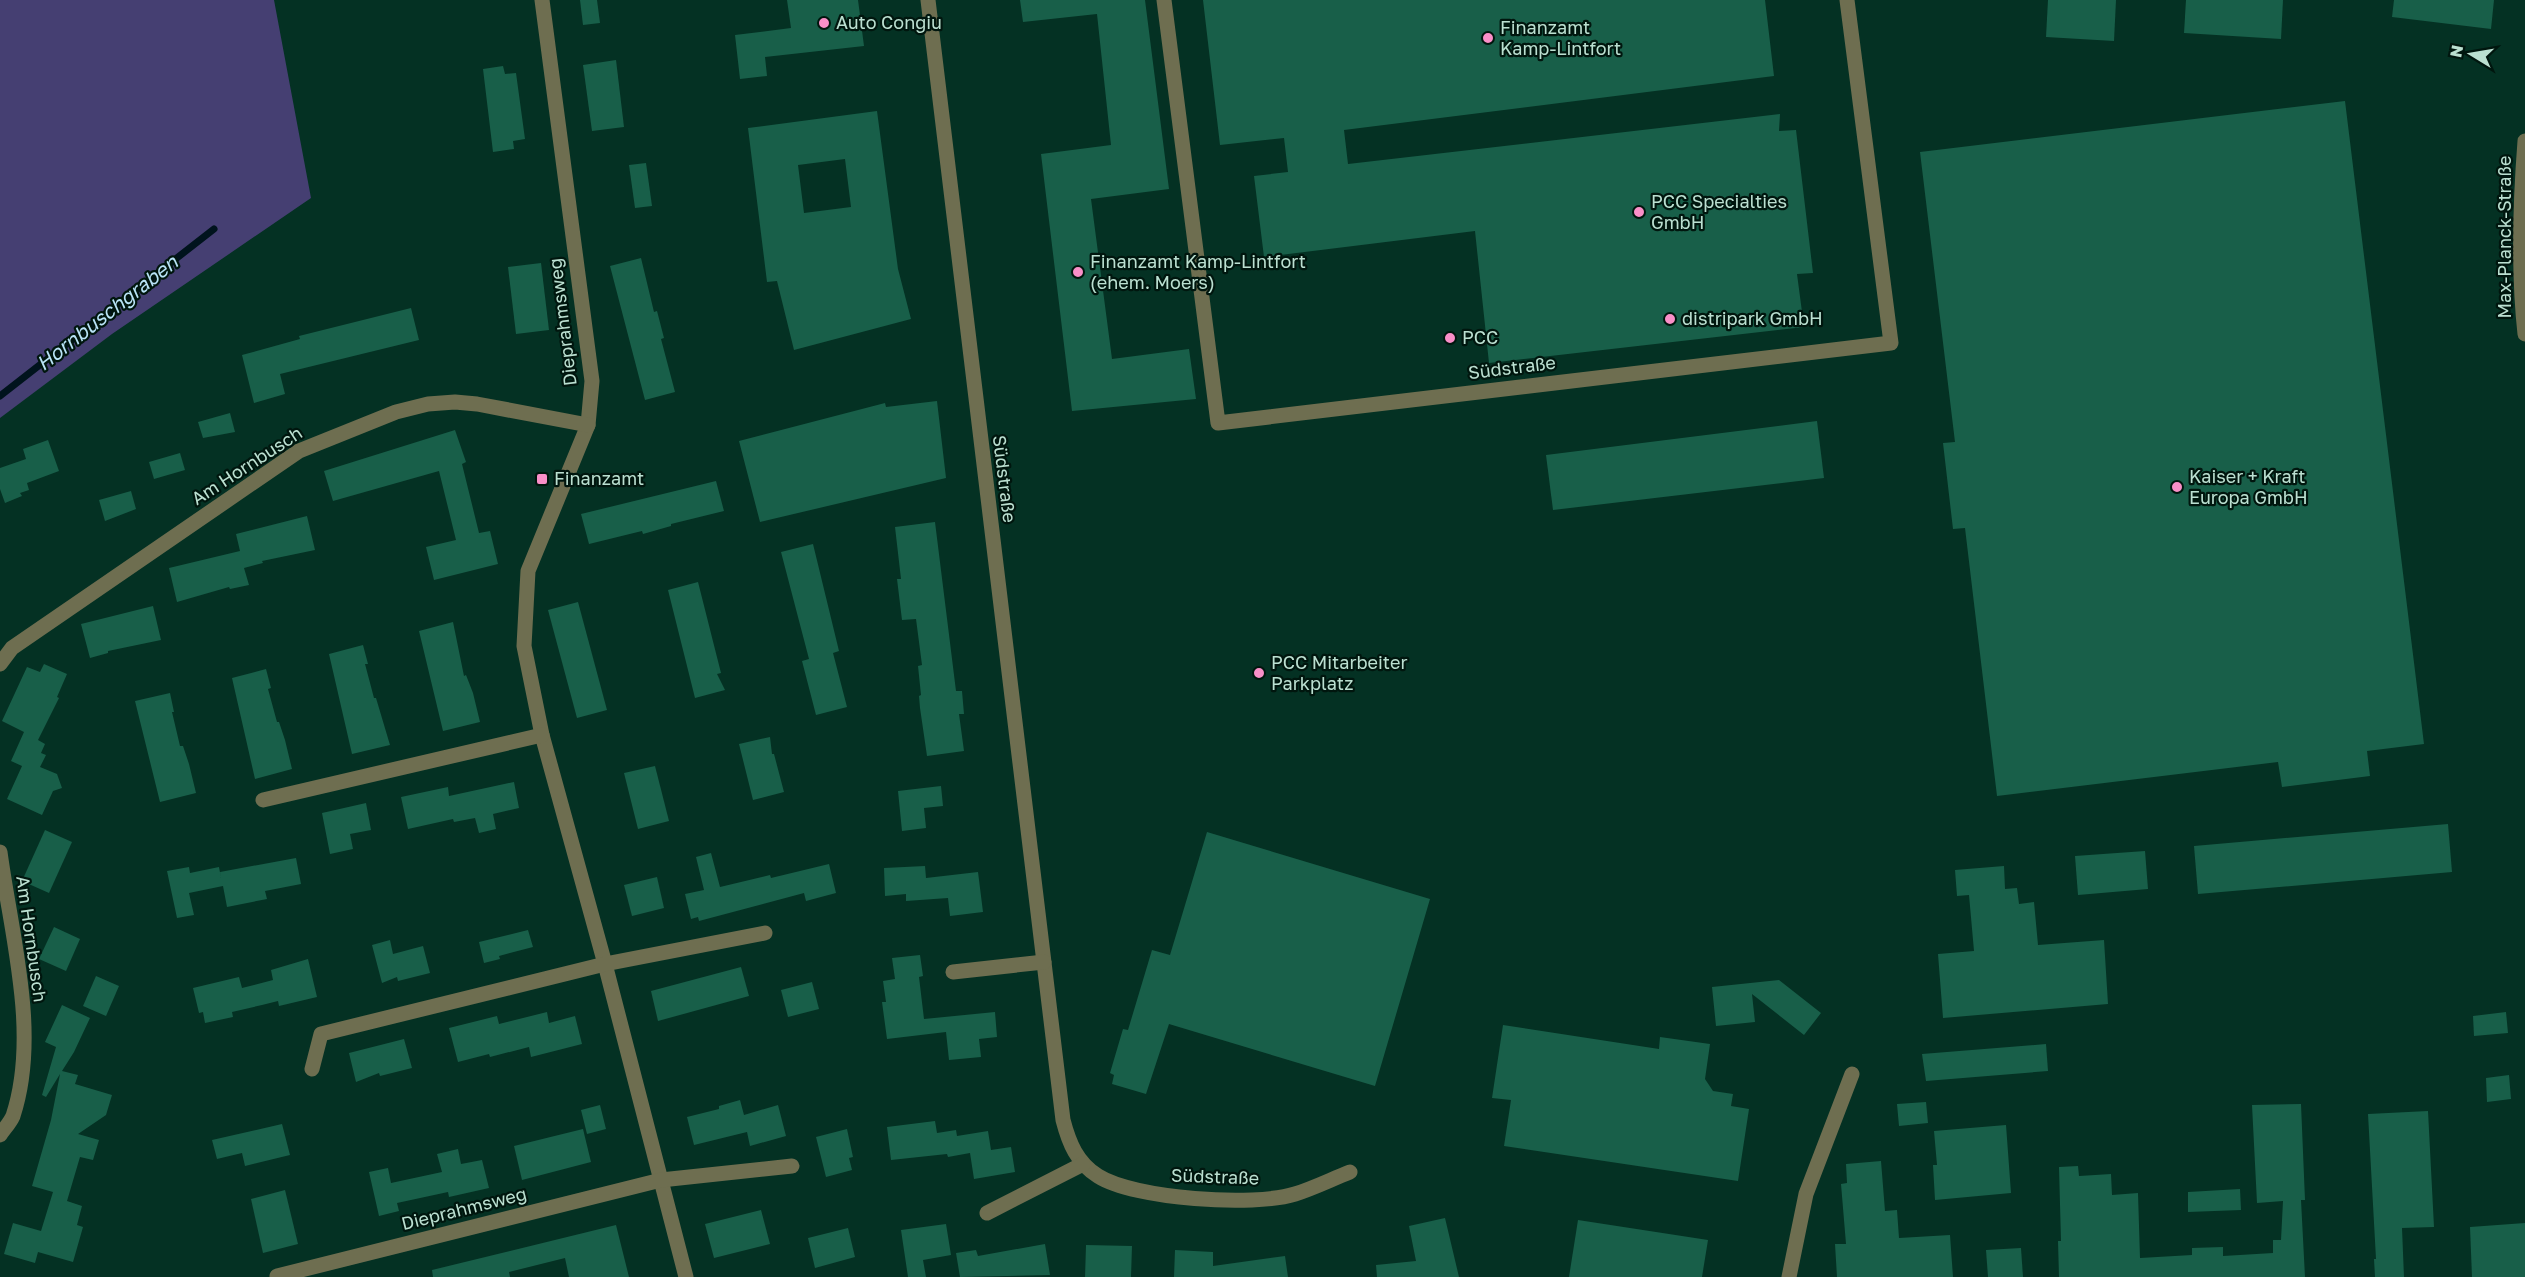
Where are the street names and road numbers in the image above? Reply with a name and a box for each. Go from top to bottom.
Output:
street label: Max-Planck-Straße [2493,156,2515,318]
street label: Dieprahmsweg [543,257,581,387]
street label: Südstraße [1467,351,1557,383]
street label: Am Hornbusch [187,421,306,509]
street label: Südstraße [989,434,1021,524]
street label: Am Hornbusch [12,874,52,1003]
street label: Südstraße [1171,1163,1259,1189]
street label: Dieprahmsweg [399,1182,529,1234]

